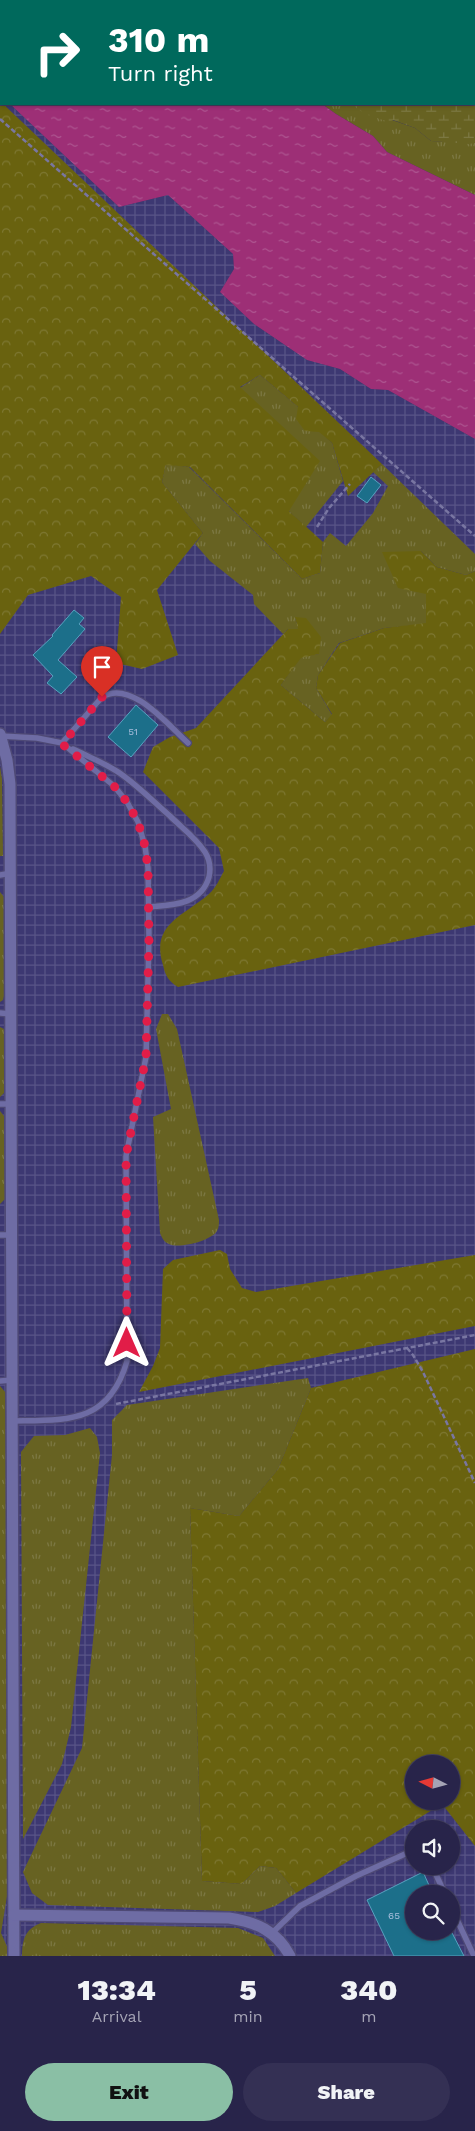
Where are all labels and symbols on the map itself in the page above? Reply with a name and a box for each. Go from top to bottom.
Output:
pin [81,646,123,697]
house number: 51 [128,726,138,737]
position arrow [100,1316,152,1368]
north arrow [405,1755,460,1810]
house number: 65 [388,1910,400,1921]

